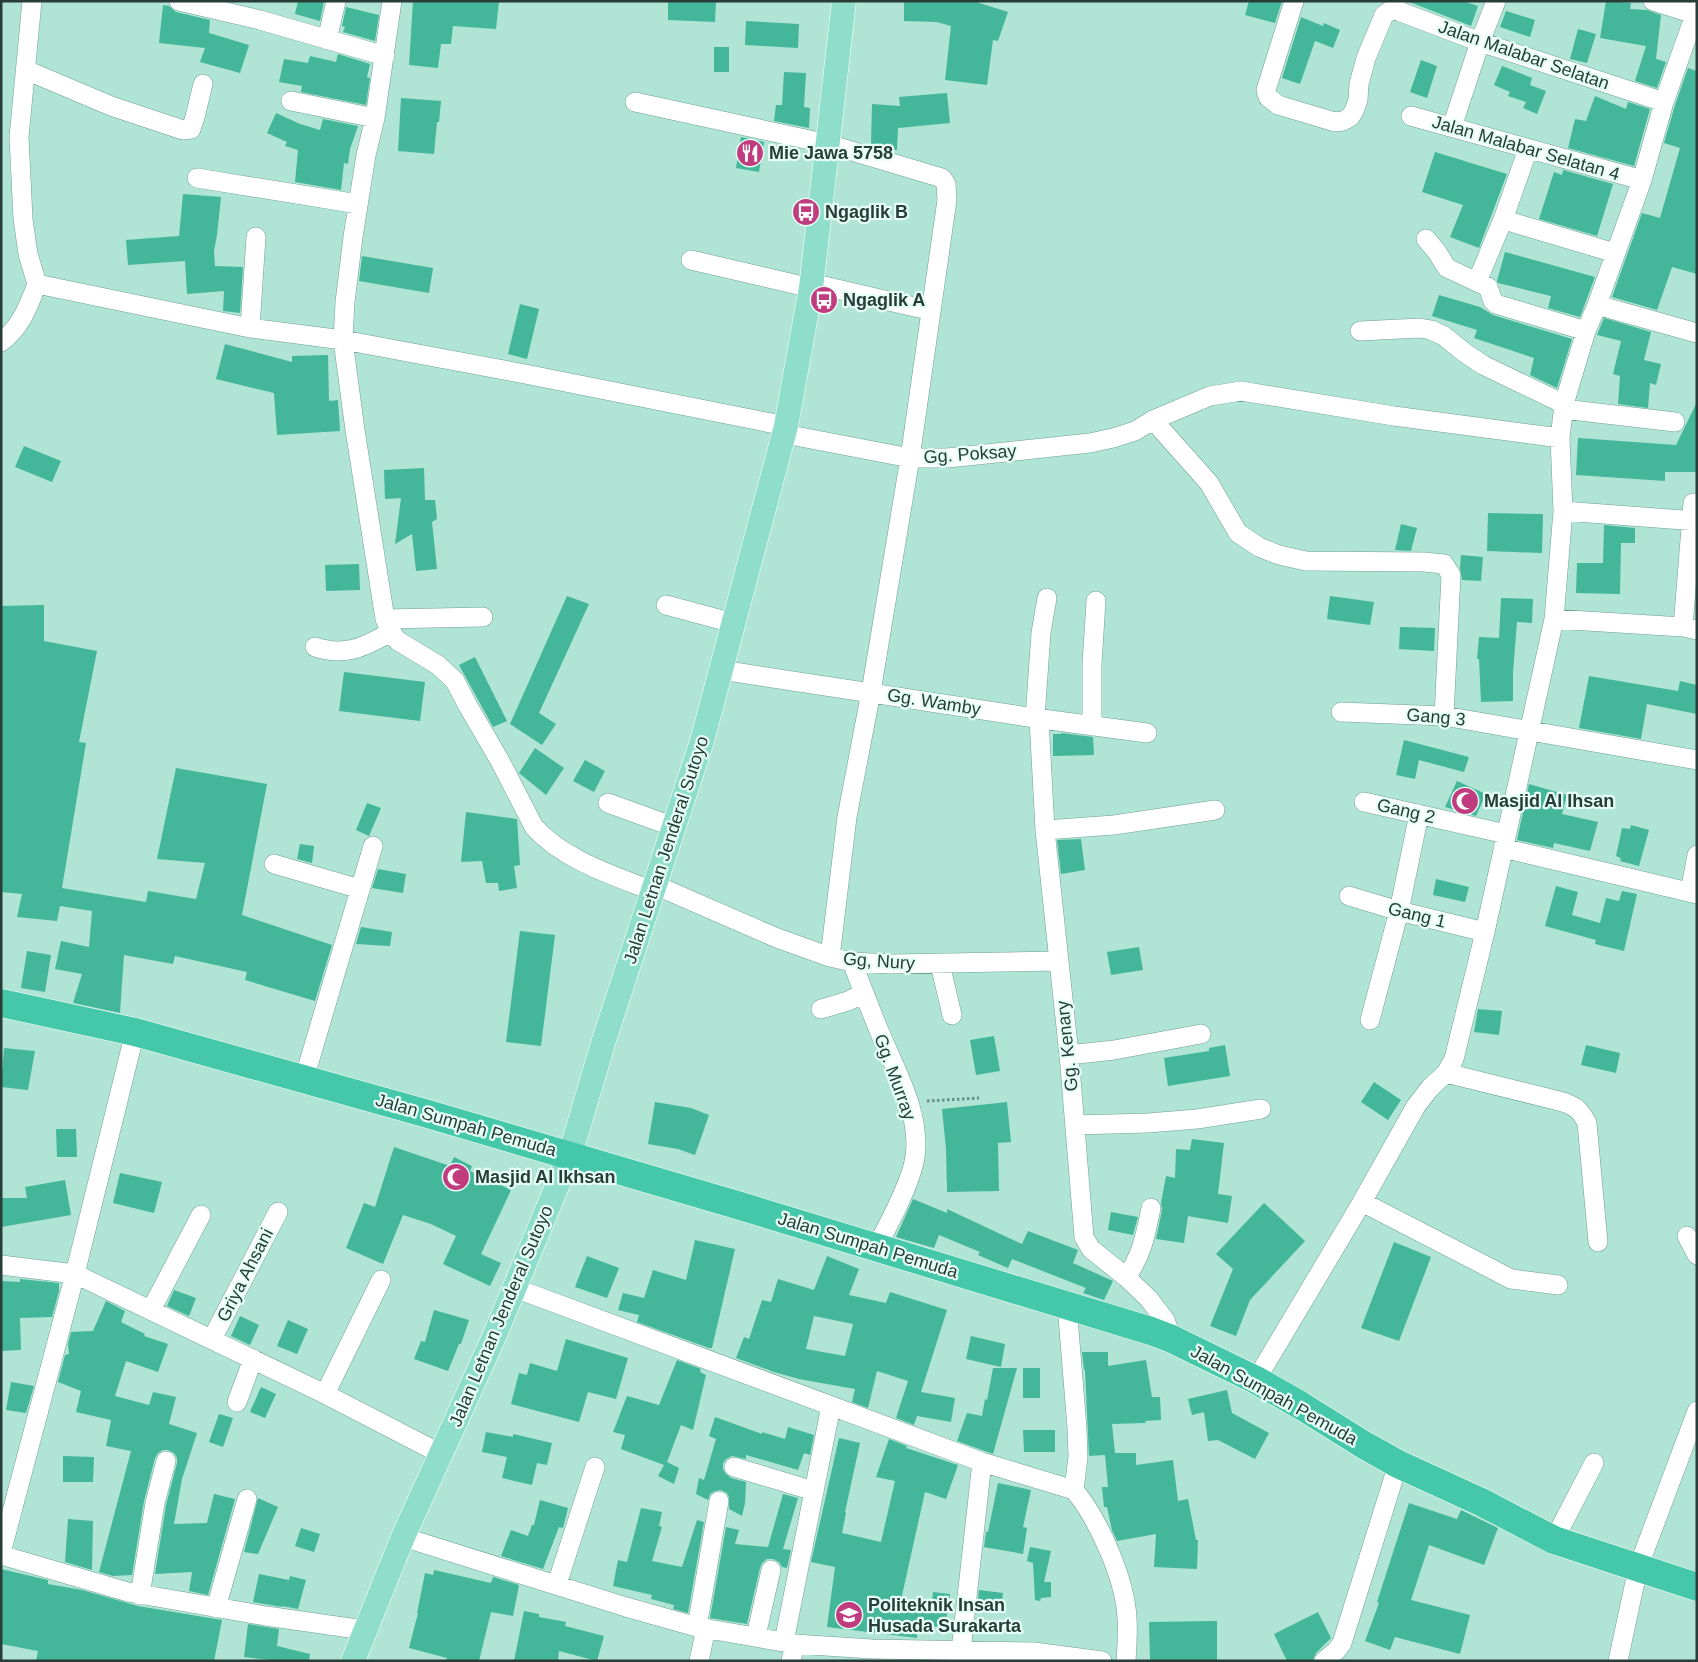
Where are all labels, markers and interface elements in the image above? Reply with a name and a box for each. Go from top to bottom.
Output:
street label: Jalan Malabar Selatan [1436,16,1612,94]
street label: Jalan Malabar Selatan 4 [1430,112,1622,184]
restaurant icon: Mie Jawa 5758 [735,138,765,168]
place label: Mie Jawa 5758 [769,143,893,163]
bus stop icon: Ngaglik B [791,197,821,227]
place label: Ngaglik B [825,202,908,222]
bus stop icon: Ngaglik A [809,285,839,315]
place label: Ngaglik A [843,290,925,310]
street label: Gg. Poksay [923,441,1017,467]
street label: Gg. Wamby [886,685,982,719]
street label: Gang 3 [1406,704,1466,730]
street label: Jalan Letnan Jenderal Sutoyo [620,734,712,966]
mosque icon: Masjid Al Ihsan [1450,786,1480,816]
place label: Masjid Al Ihsan [1484,791,1614,811]
street label: Gang 2 [1375,795,1437,827]
street label: Gang 1 [1386,898,1448,932]
street label: Gg, Nury [842,949,916,973]
street label: Gg. Kenary [1052,1000,1082,1092]
street label: Gg. Murray [870,1031,920,1123]
street label: Jalan Sumpah Pemuda [373,1090,560,1161]
mosque icon: Masjid Al Ikhsan [441,1162,471,1192]
place label: Masjid Al Ikhsan [475,1167,615,1187]
street label: Jalan Letnan Jenderal Sutoyo [445,1202,557,1430]
street label: Jalan Sumpah Pemuda [776,1208,961,1282]
street label: Griya Ahsani [213,1225,277,1325]
street label: Jalan Sumpah Pemuda [1187,1341,1362,1450]
place label: Politeknik Insan Husada Surakarta [868,1595,1022,1636]
school or university icon: Politeknik Insan Husada Surakarta [834,1600,864,1630]

